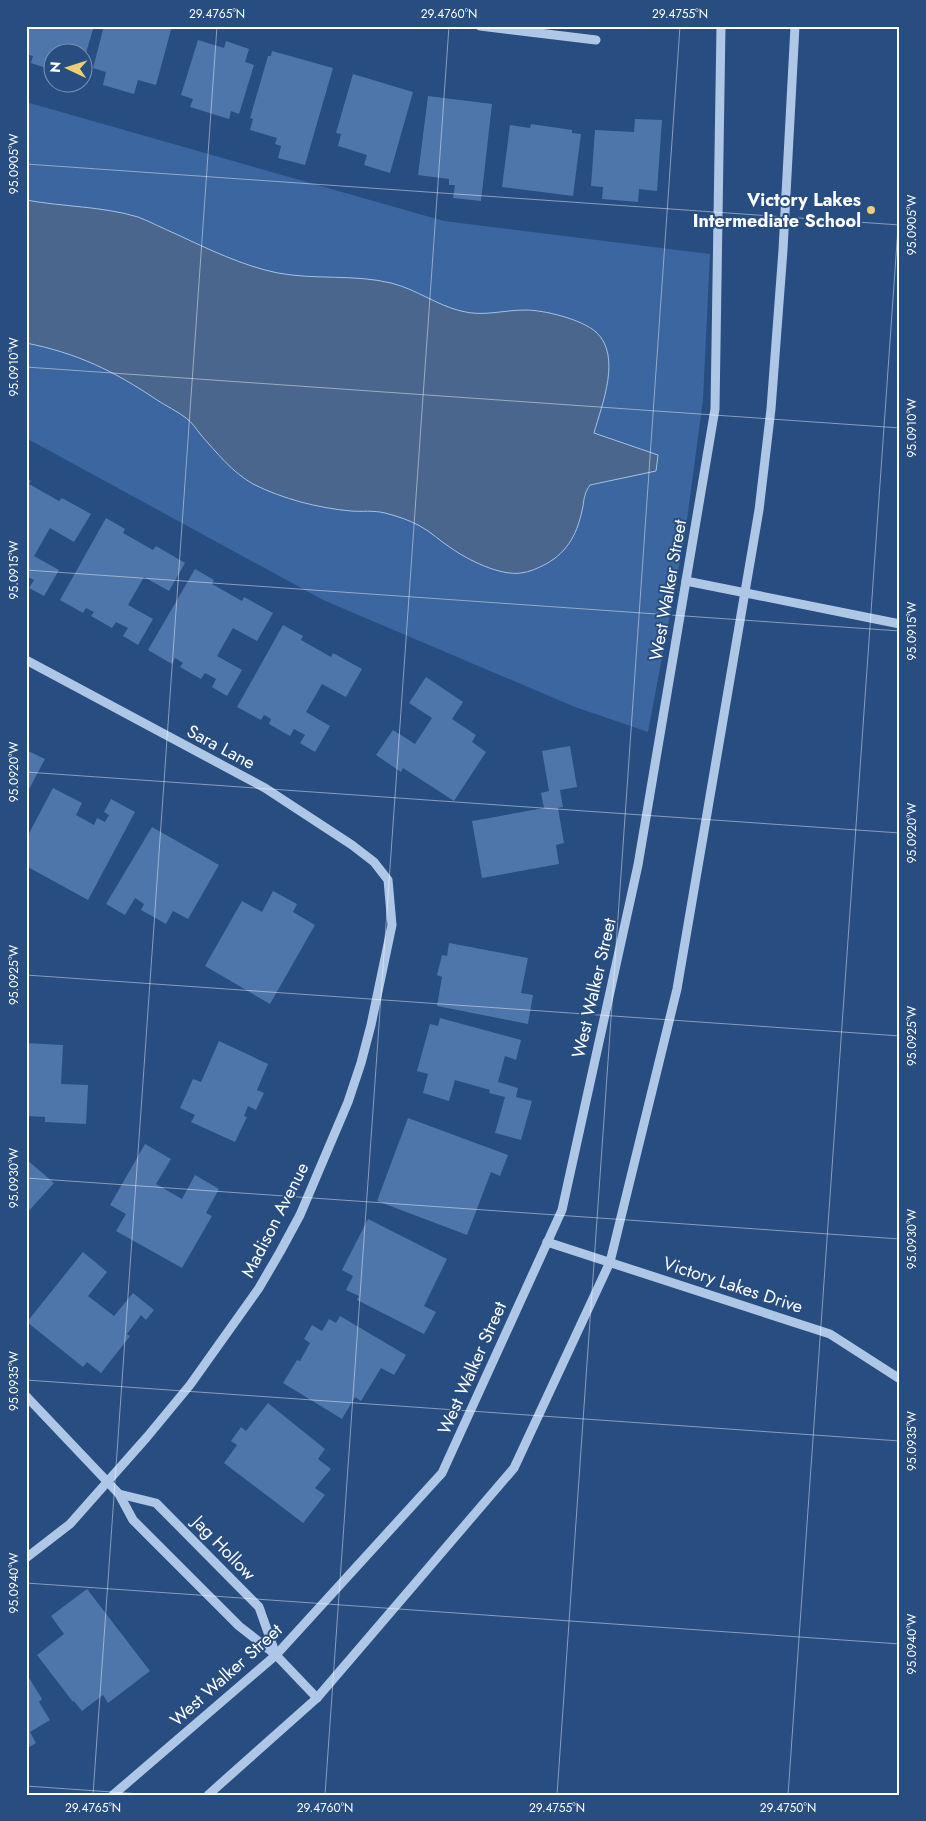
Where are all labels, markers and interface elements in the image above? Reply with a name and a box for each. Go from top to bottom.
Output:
text: 29.4765°N [189,5,245,23]
text: 29.4760°N [421,5,477,23]
text: 29.4755°N [652,5,708,23]
north arrow [42,42,92,92]
text: N [45,61,65,73]
text: 95.0905°W [5,134,23,194]
place label: Victory Lakes Intermediate School [693,187,861,234]
text: 95.0905°W [903,195,921,255]
marker: Victory Lakes Intermediate School [865,204,877,216]
text: 95.0910°W [5,337,23,397]
text: 95.0910°W [903,398,921,458]
street label: West Walker Street [643,517,693,663]
text: 95.0915°W [5,540,23,599]
text: 95.0915°W [903,601,921,660]
street label: Sara Lane [182,718,260,776]
text: 95.0920°W [5,742,23,802]
text: 95.0920°W [903,803,921,863]
street label: West Walker Street [565,915,623,1061]
text: 95.0925°W [5,945,23,1005]
text: 95.0925°W [903,1006,921,1066]
text: 95.0930°W [5,1148,23,1208]
street label: Madison Avenue [235,1158,315,1282]
text: 95.0930°W [903,1209,921,1269]
street label: Victory Lakes Drive [660,1250,806,1320]
street label: West Walker Street [431,1297,513,1439]
text: 95.0935°W [5,1351,23,1411]
text: 95.0935°W [903,1411,921,1471]
street label: Jag Hollow [185,1508,262,1587]
text: 95.0940°W [5,1552,23,1613]
text: 95.0940°W [903,1613,921,1674]
street label: West Walker Street [164,1617,288,1732]
text: 29.4765°N [65,1799,121,1817]
text: 29.4760°N [297,1799,353,1817]
text: 29.4755°N [529,1799,585,1817]
text: 29.4750°N [760,1799,816,1817]

